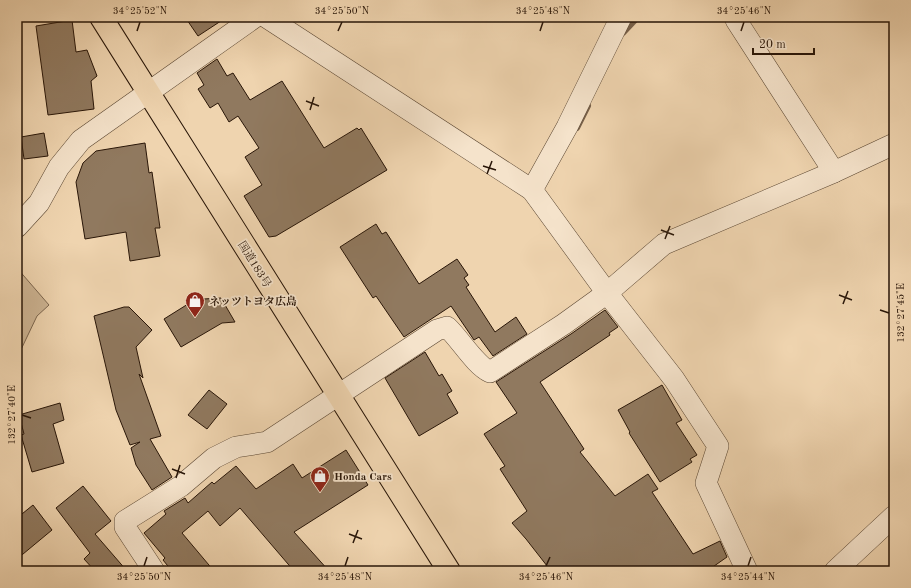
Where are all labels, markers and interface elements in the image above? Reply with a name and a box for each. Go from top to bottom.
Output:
text: 34°25'52"N [113,6,168,16]
text: 34°25'50"N [315,6,370,16]
text: 34°25'48"N [516,6,571,16]
text: 34°25'46"N [717,6,772,16]
scale bar [753,30,814,56]
text: 20 m [759,39,786,51]
street label: 国道183号 [235,239,274,290]
text: 132°27'45"E [896,283,906,343]
shop icon: ネッツトヨタ広島 [184,290,206,318]
place label: ネッツトヨタ広島 [209,295,297,308]
text: 132°27'40"E [7,385,17,445]
shop icon: Honda Cars [309,465,331,493]
place label: Honda Cars [334,472,392,483]
text: 34°25'50"N [117,572,172,582]
text: 34°25'48"N [318,572,373,582]
text: 34°25'46"N [519,572,574,582]
text: 34°25'44"N [721,572,776,582]

